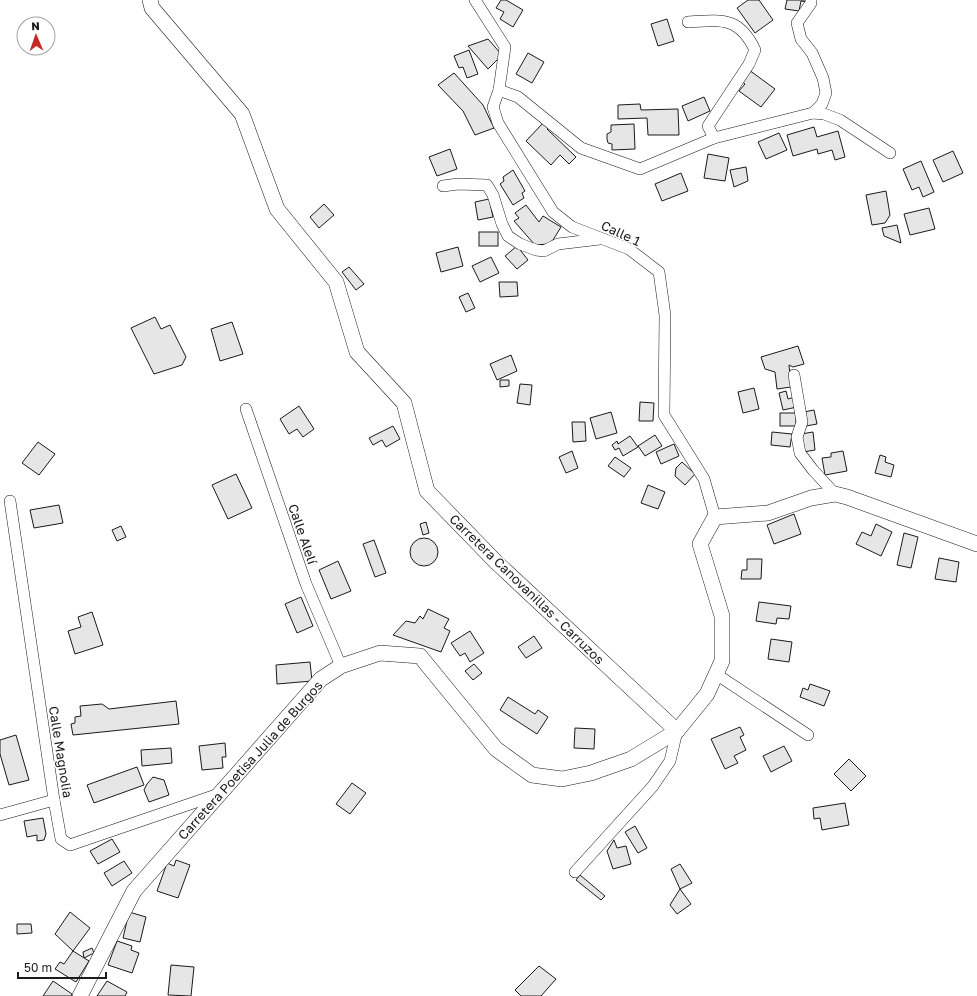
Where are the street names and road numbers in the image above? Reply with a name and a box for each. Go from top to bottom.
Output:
street label: Calle 1 [599,217,643,249]
street label: Calle Alelí [285,502,321,568]
street label: Carretera Canovanillas - Carruzos [446,511,608,667]
street label: Carretera Poetisa Julia de Burgos [174,677,326,843]
street label: Calle Magnolia [46,705,76,799]

